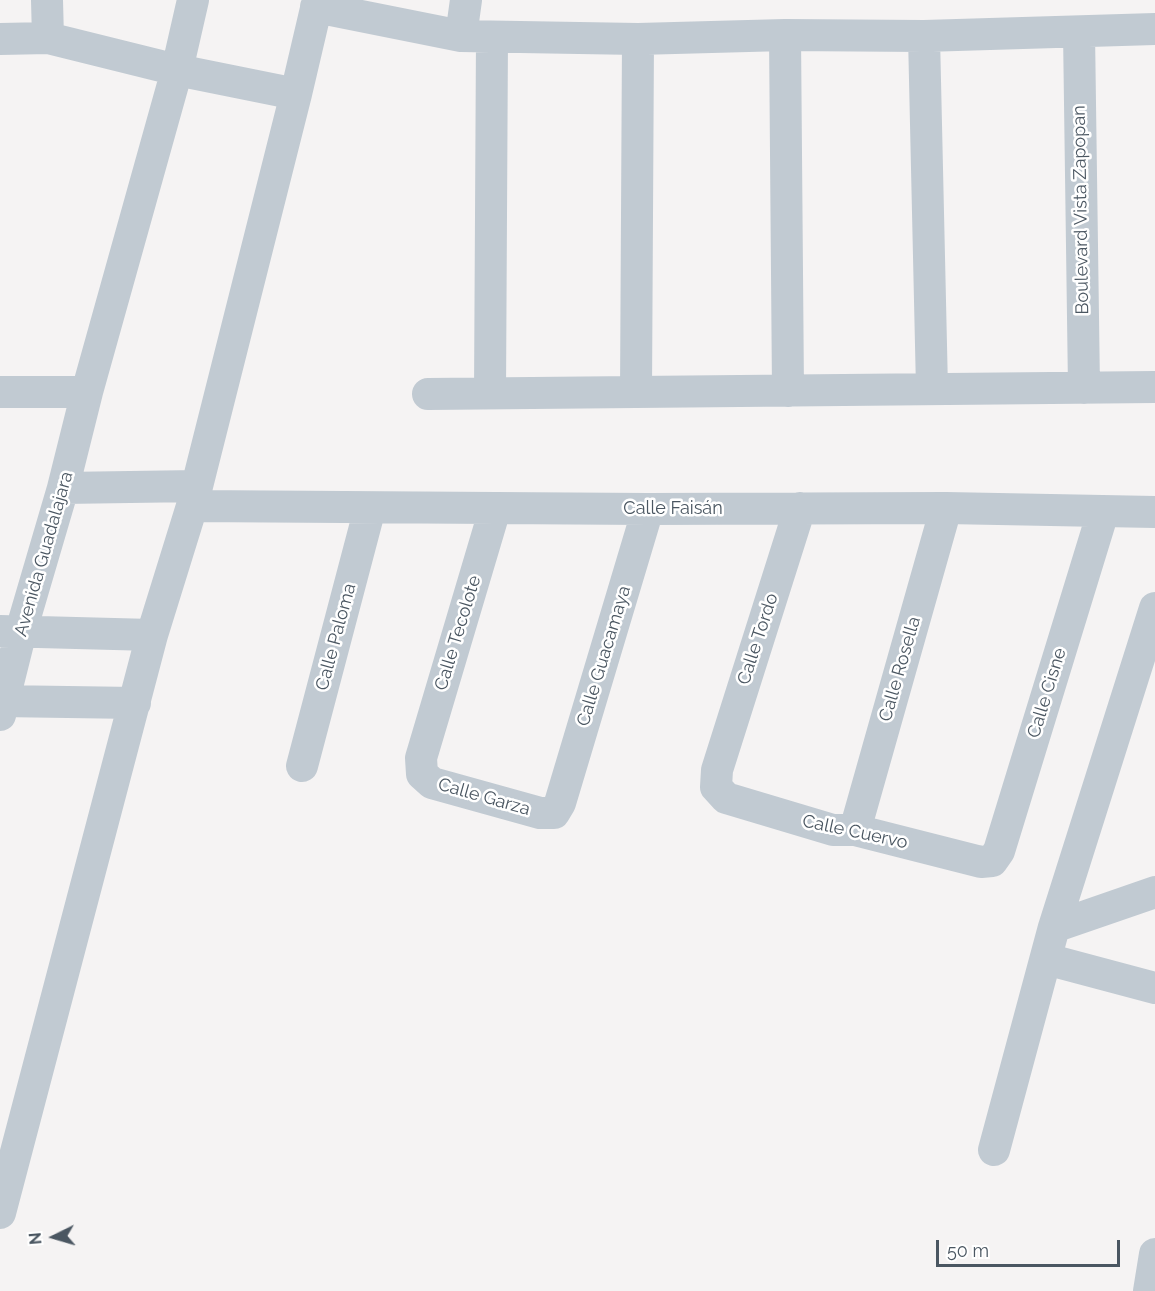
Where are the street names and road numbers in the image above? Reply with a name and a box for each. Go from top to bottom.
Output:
street label: Boulevard Vista Zapopan [1068,105,1094,315]
street label: Avenida Guadalajara [10,469,78,639]
street label: Calle Faisán [623,498,723,520]
street label: Calle Tecolote [430,573,486,693]
street label: Calle Paloma [311,581,361,693]
street label: Calle Guacamaya [572,583,636,729]
street label: Calle Tordo [733,591,783,687]
street label: Calle Rosella [875,614,925,724]
street label: Calle Cisne [1023,645,1071,741]
street label: Calle Garza [435,774,533,820]
street label: Calle Cuervo [800,810,910,854]

